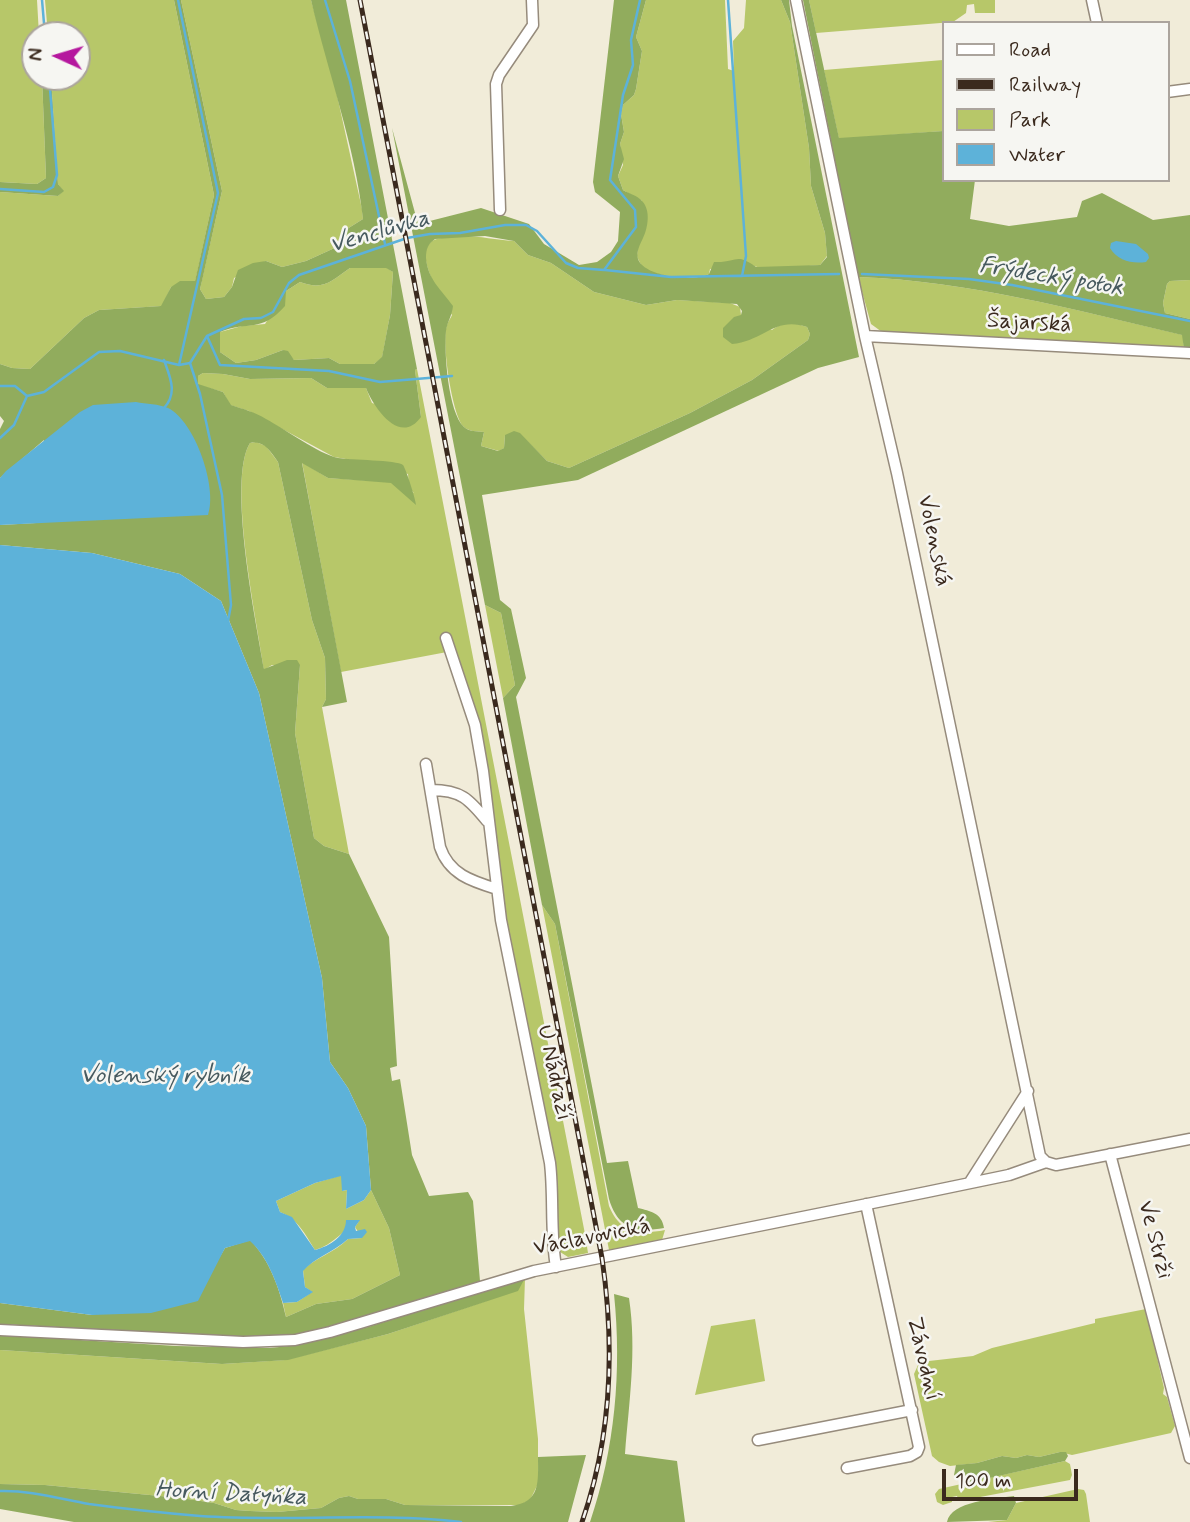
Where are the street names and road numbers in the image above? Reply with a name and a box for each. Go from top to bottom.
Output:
street label: Šajarská [986,308,1072,340]
street label: Volenská [910,493,956,589]
street label: U Nádraží [529,1023,577,1123]
street label: Ve Strži [1130,1198,1178,1282]
street label: Václavovická [531,1213,653,1263]
street label: Závodní [899,1315,945,1403]

